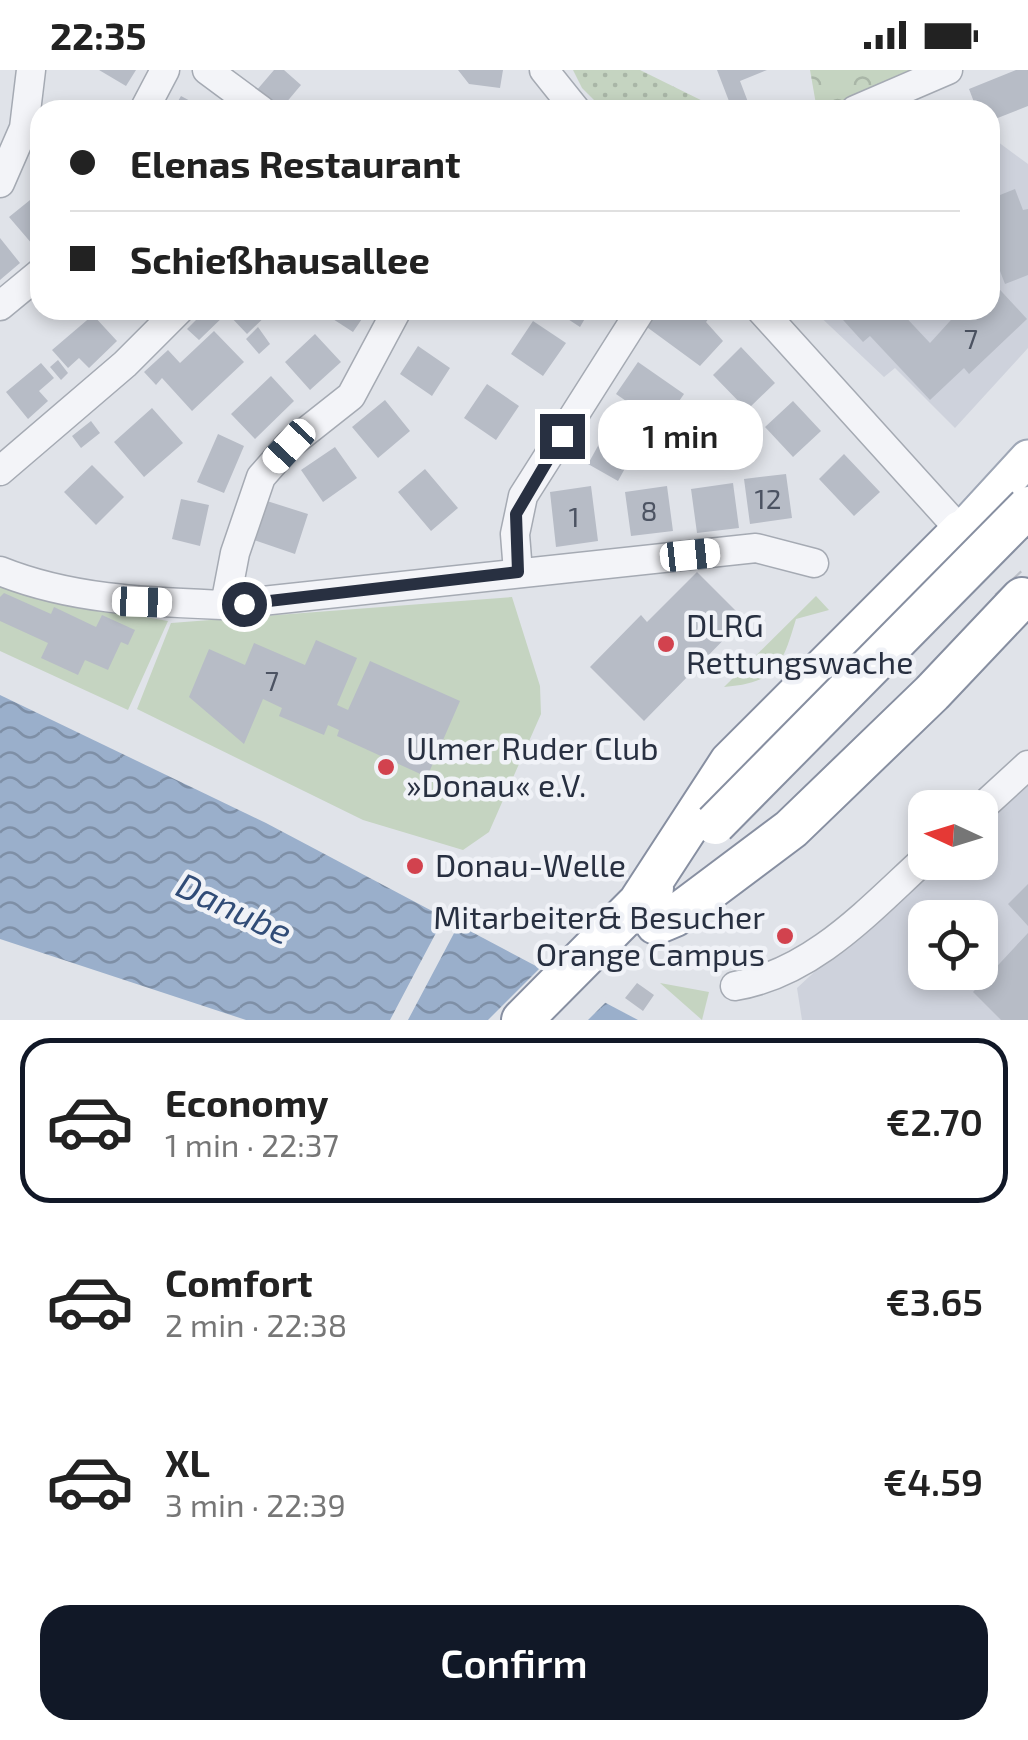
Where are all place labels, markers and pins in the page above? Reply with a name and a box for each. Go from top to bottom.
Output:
place label: DLRG Rettungswache [686,605,913,680]
marker: DLRG Rettungswache [655,633,677,655]
place label: Ulmer Ruder Club »Donau« e.V. [406,728,658,803]
marker: Ulmer Ruder Club »Donau« e.V. [375,756,397,778]
place label: Donau-Welle [435,845,626,883]
marker: Donau-Welle [404,855,426,877]
place label: Mitarbeiter& Besucher Orange Campus [433,897,765,972]
marker: Mitarbeiter& Besucher Orange Campus [774,925,796,947]

